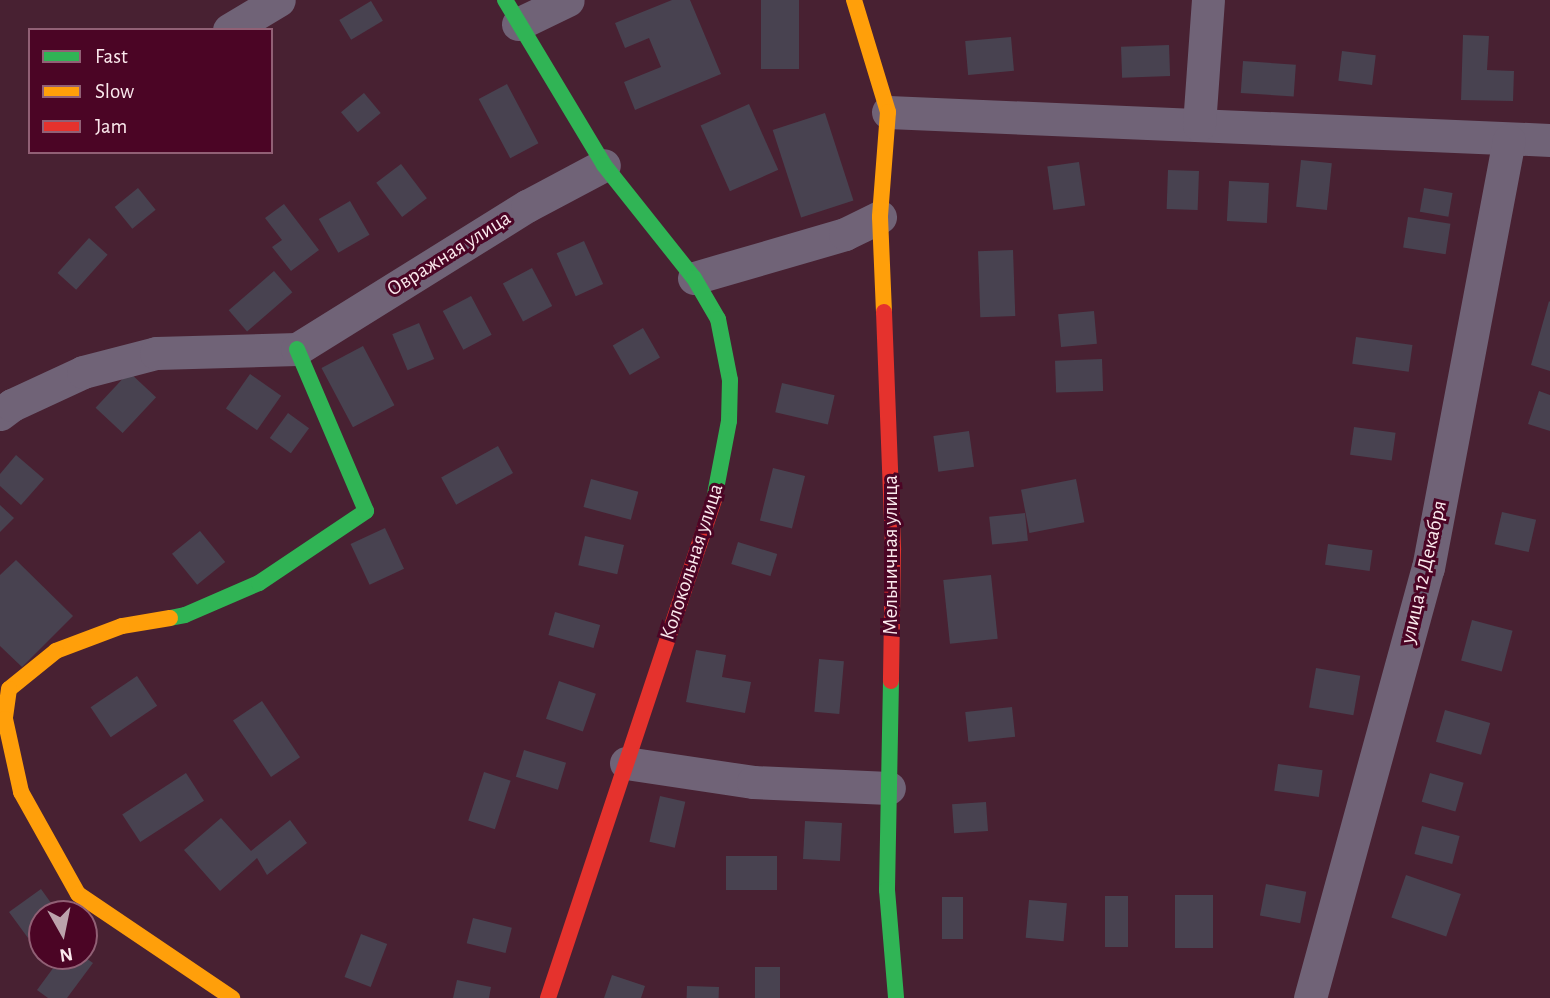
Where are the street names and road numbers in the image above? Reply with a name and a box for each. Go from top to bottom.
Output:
street label: Овражная улица [382,206,516,302]
street label: Мельничная улица [878,475,904,635]
street label: Колокольная улица [655,481,729,643]
street label: улица 12 Декабря [1395,498,1453,646]

